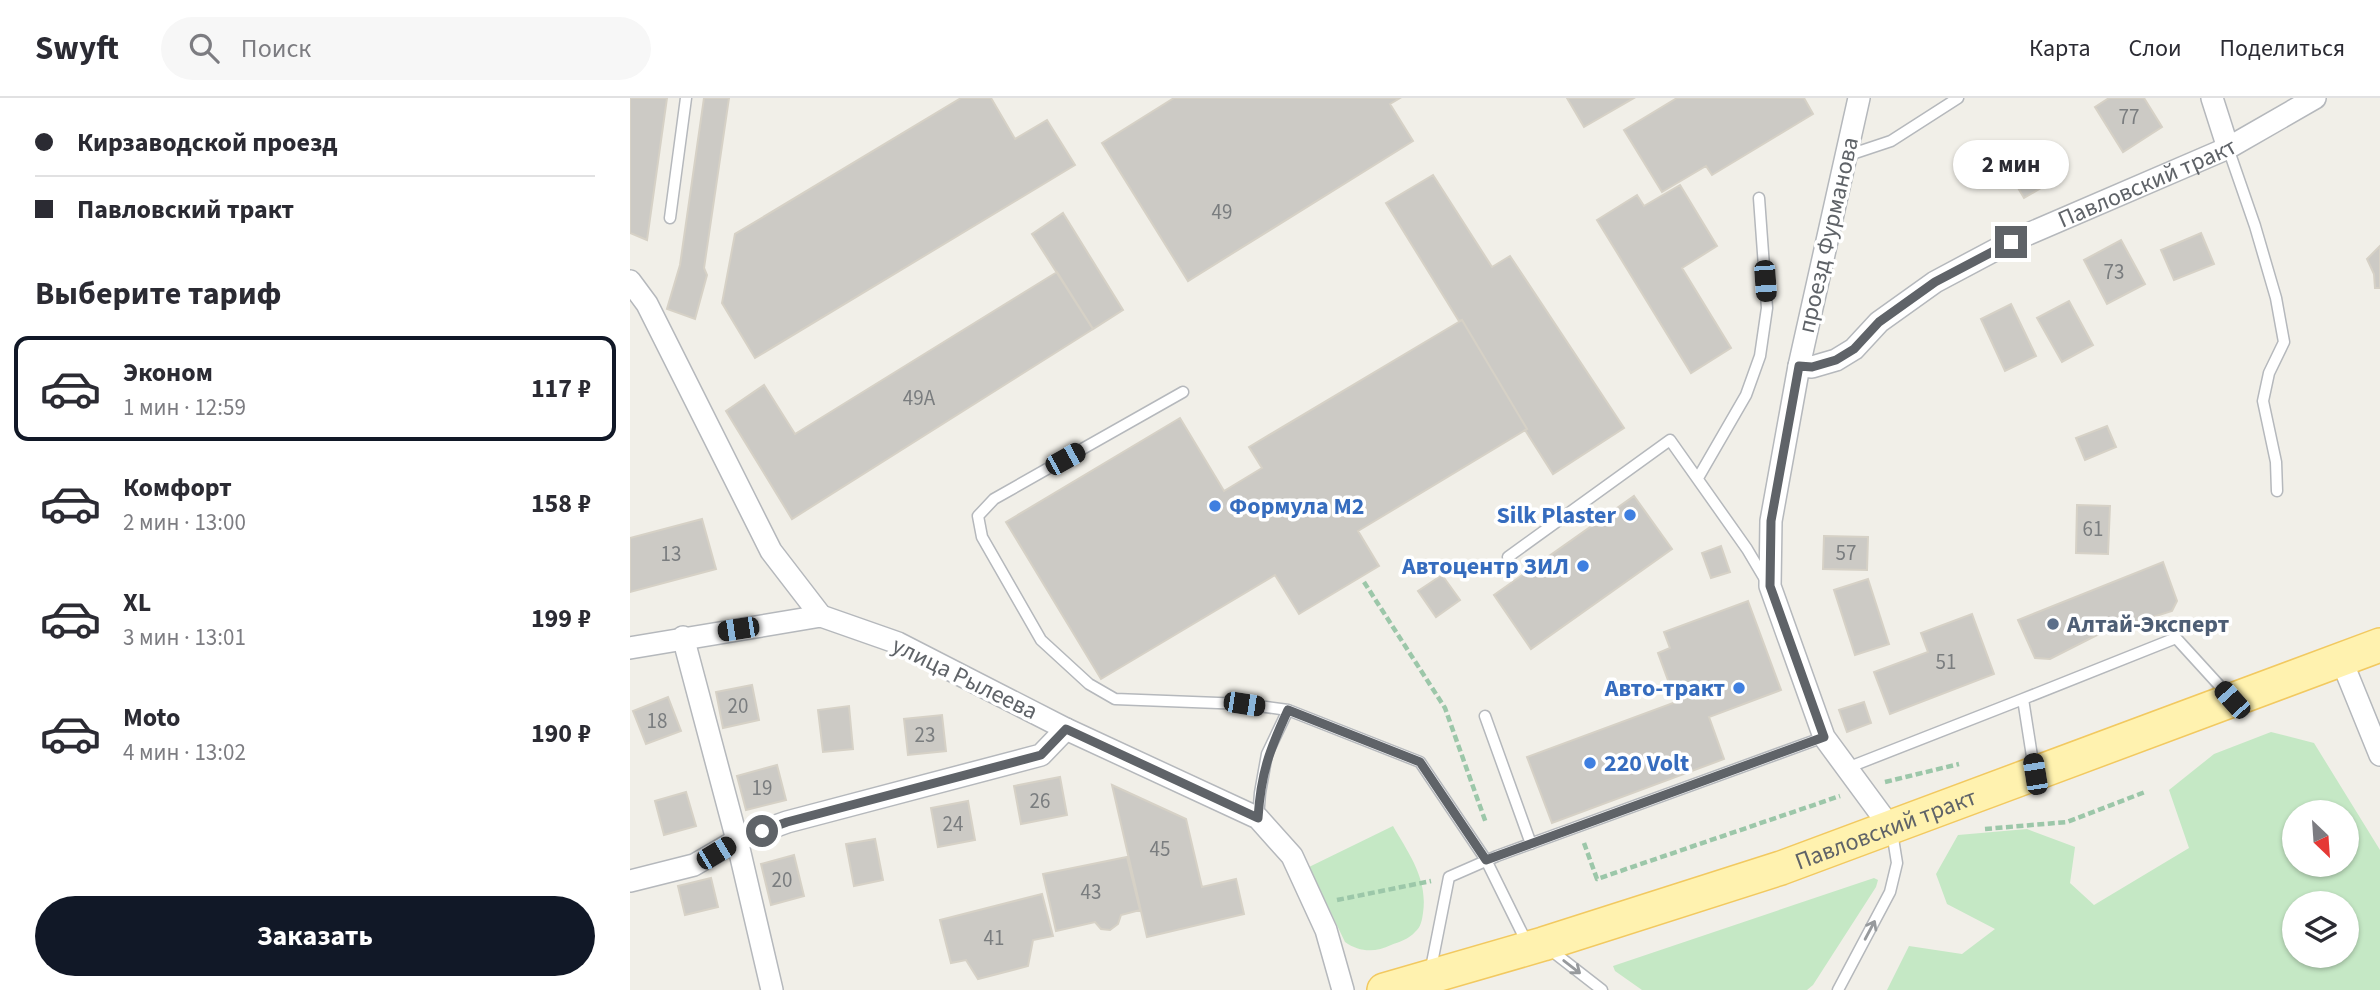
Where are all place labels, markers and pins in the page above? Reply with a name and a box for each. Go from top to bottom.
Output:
place label: Формула М2 [1229,489,1365,524]
marker: Формула М2 [1207,498,1223,514]
place label: Silk Plaster [1497,498,1616,533]
marker: Silk Plaster [1622,507,1638,523]
place label: Автоцентр ЗИЛ [1401,549,1569,584]
marker: Автоцентр ЗИЛ [1575,558,1591,574]
place label: Алтай-Эксперт [2066,607,2229,642]
marker: Алтай-Эксперт [2045,616,2061,632]
place label: Авто-тракт [1604,671,1725,706]
marker: Авто-тракт [1731,680,1747,696]
place label: 220 Volt [1604,746,1689,781]
marker: 220 Volt [1582,755,1598,771]

